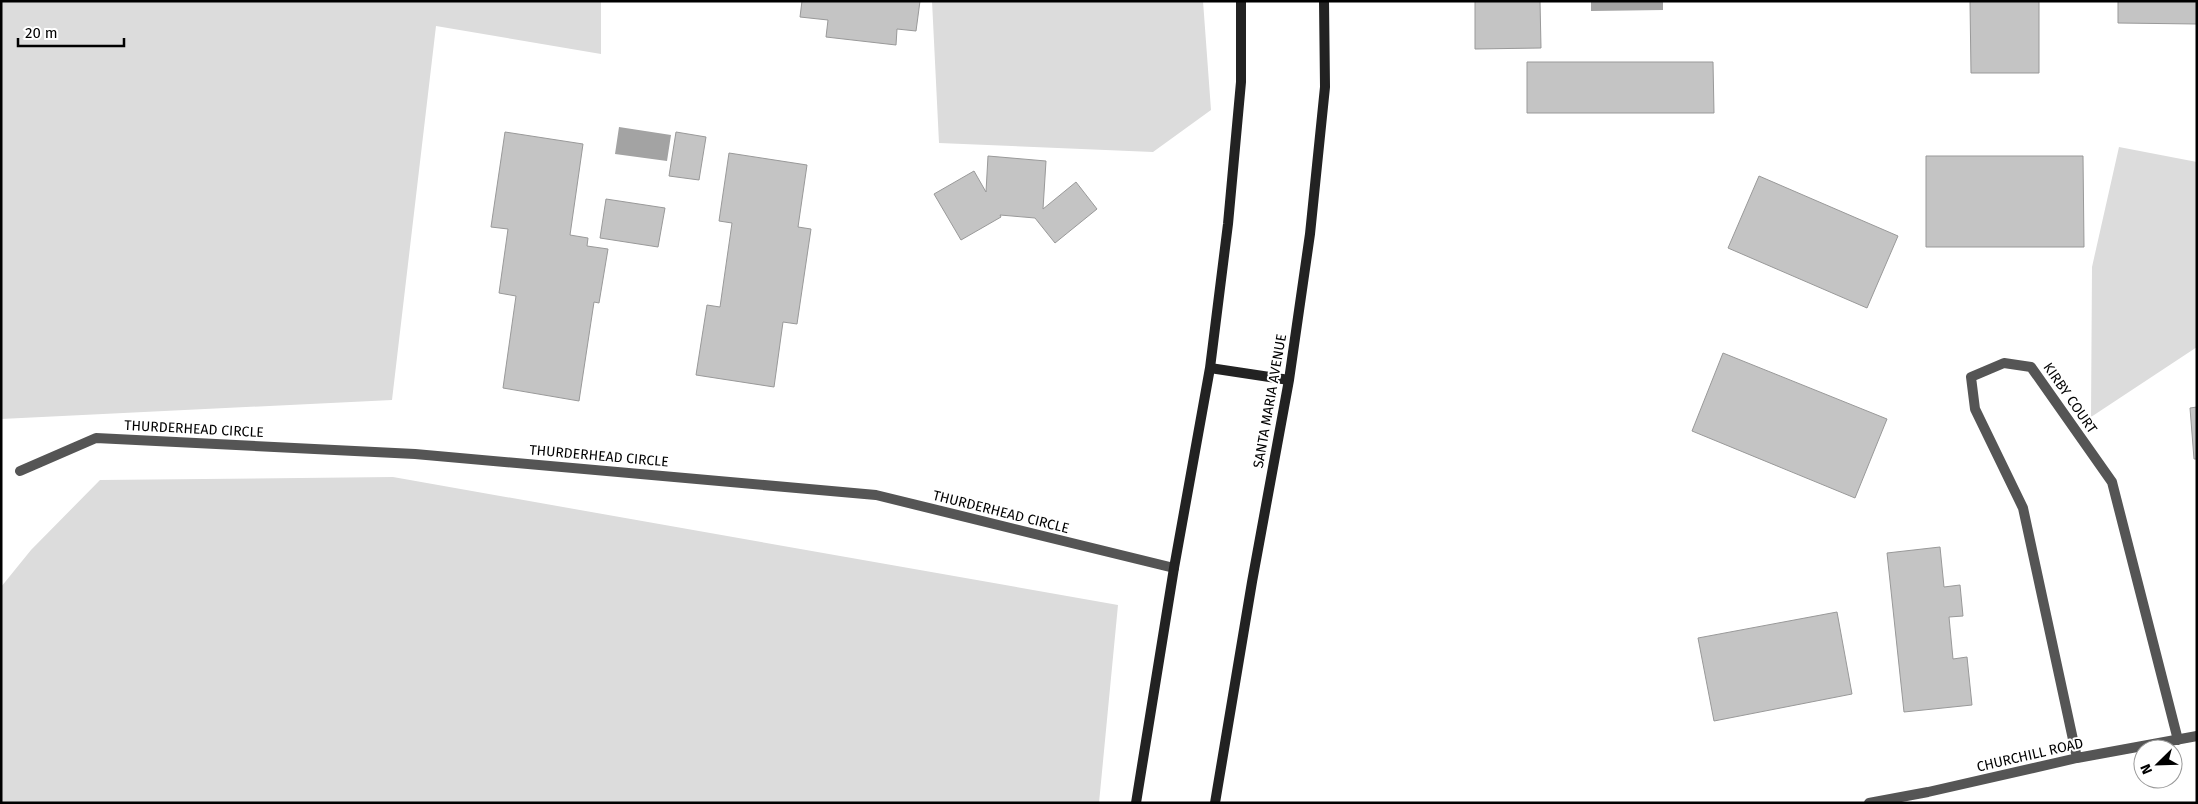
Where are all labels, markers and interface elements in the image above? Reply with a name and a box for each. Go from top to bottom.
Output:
scale bar [18,15,124,47]
text: 20 m [25,24,58,42]
street label: SANTA MARIA AVENUE [1250,333,1290,469]
street label: KIRBY COURT [2039,359,2101,437]
street label: THURDERHEAD CIRCLE [124,417,264,441]
street label: THURDERHEAD CIRCLE [529,441,669,471]
street label: THURDERHEAD CIRCLE [931,487,1071,537]
street label: CHURCHILL ROAD [1975,734,2085,776]
north arrow [2133,739,2183,789]
text: N [2137,761,2156,776]

